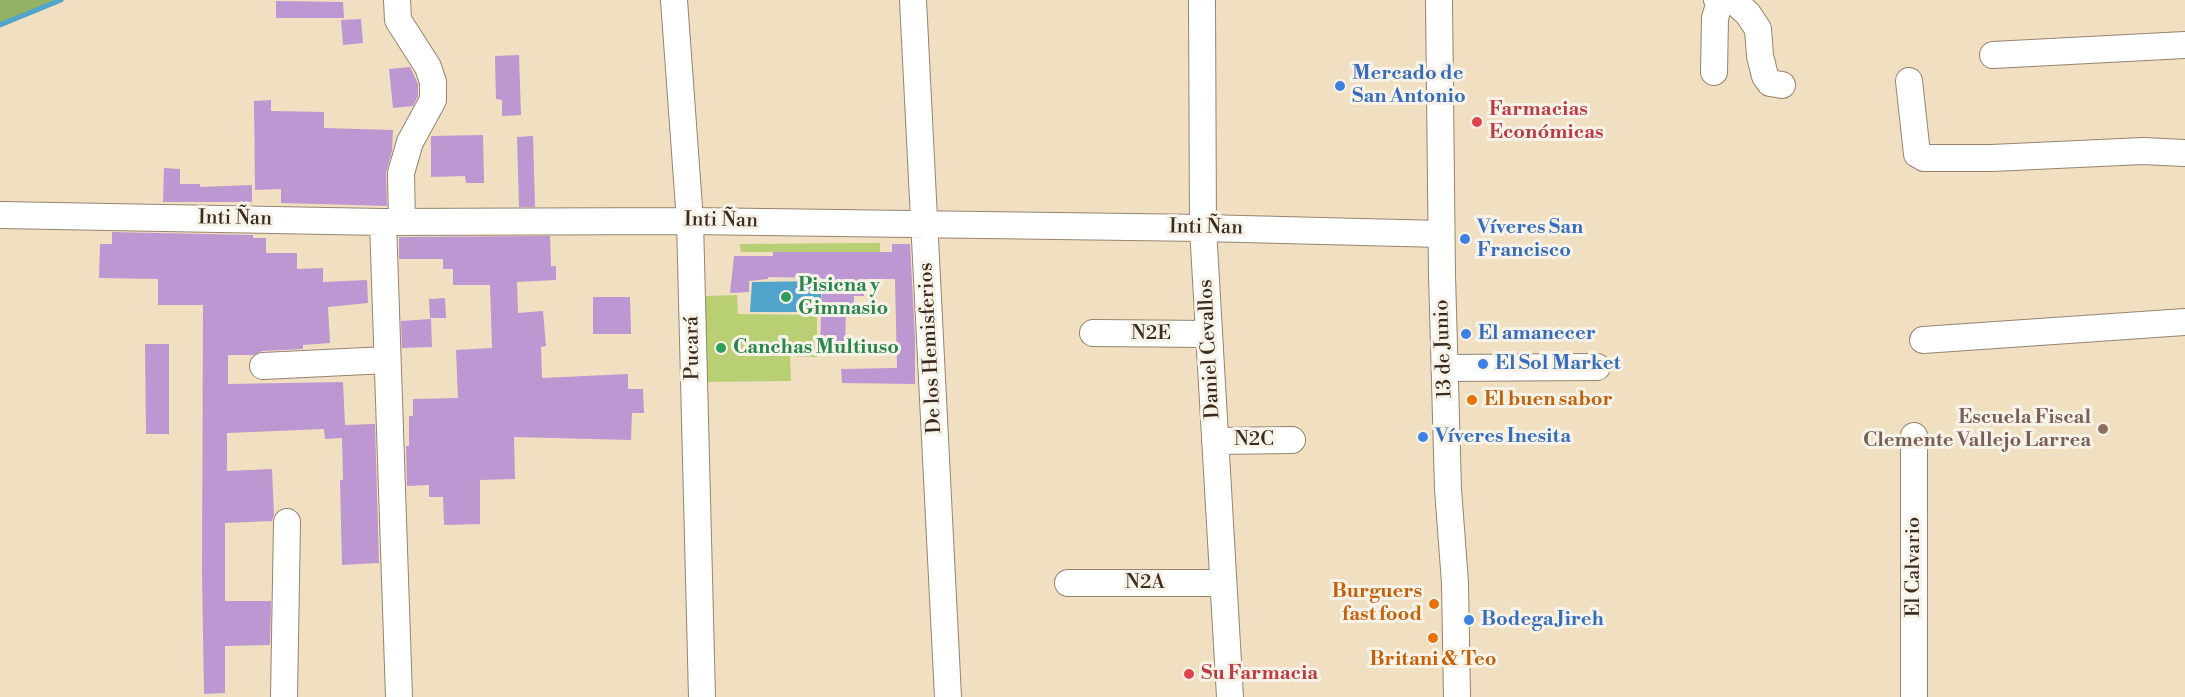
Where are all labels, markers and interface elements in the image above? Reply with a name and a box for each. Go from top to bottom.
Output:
place label: Mercado de San Antonio [1352,62,1466,109]
marker: Mercado de San Antonio [1333,79,1347,93]
place label: Farmacias Económicas [1489,98,1604,145]
marker: Farmacias Económicas [1470,115,1484,129]
street label: Inti Ñan [198,206,272,232]
street label: Inti Ñan [684,208,758,234]
street label: Inti Ñan [1169,215,1243,241]
place label: Víveres San Francisco [1477,216,1583,263]
marker: Víveres San Francisco [1458,232,1472,246]
street label: De los Hemisferios [915,262,947,434]
place label: Pisicna y Gimnasio [798,274,888,321]
street label: Daniel Cevallos [1194,279,1226,419]
marker: Pisicna y Gimnasio [779,290,793,304]
street label: 13 de Junio [1430,299,1458,399]
street label: Pucará [680,316,706,380]
street label: N2E [1131,322,1171,346]
place label: El amanecer [1478,322,1596,346]
marker: El amanecer [1459,327,1473,341]
place label: Canchas Multiuso [733,336,899,360]
marker: Canchas Multiuso [714,341,728,355]
place label: El Sol Market [1495,352,1621,376]
marker: El Sol Market [1476,357,1490,371]
place label: El buen sabor [1484,388,1613,412]
marker: El buen sabor [1465,393,1479,407]
place label: Escuela Fiscal Clemente Vallejo Larrea [1863,406,2091,453]
marker: Escuela Fiscal Clemente Vallejo Larrea [2096,422,2110,436]
place label: Víveres Inesita [1435,425,1571,449]
street label: N2C [1234,428,1274,452]
marker: Víveres Inesita [1416,430,1430,444]
street label: El Calvario [1902,517,1926,617]
street label: N2A [1125,571,1165,595]
place label: Burguers fast food [1332,580,1422,627]
marker: Burguers fast food [1427,597,1441,611]
place label: Bodega Jireh [1481,608,1604,632]
marker: Bodega Jireh [1462,613,1476,627]
marker: Britani & Teo [1426,631,1440,645]
place label: Britani & Teo [1369,648,1497,672]
place label: Su Farmacia [1201,662,1318,686]
marker: Su Farmacia [1182,667,1196,681]

